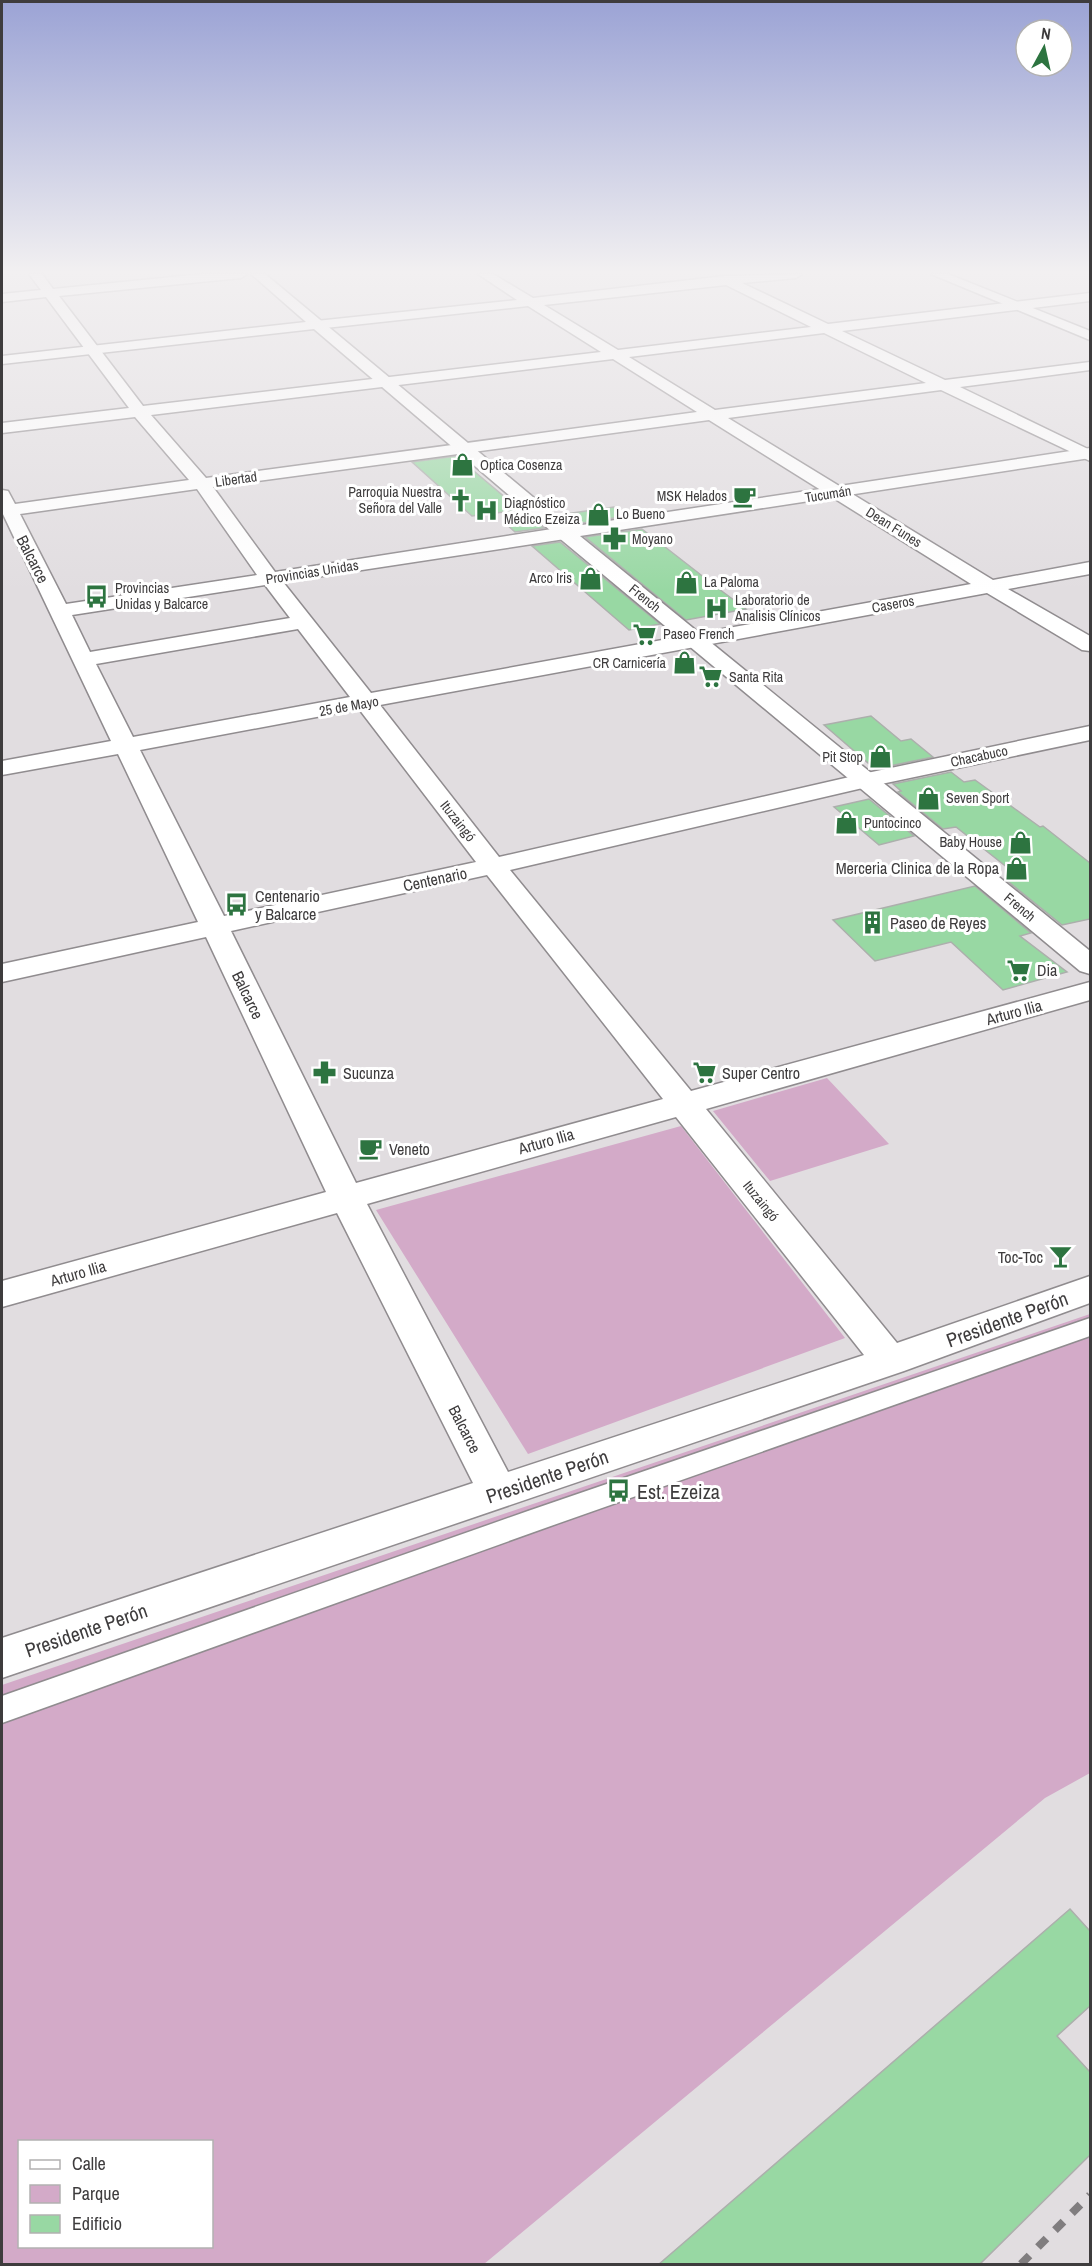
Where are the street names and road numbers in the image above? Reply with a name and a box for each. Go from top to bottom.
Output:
street label: Libertad [214,467,258,491]
street label: Tucumán [803,481,853,507]
street label: Dean Funes [863,503,926,551]
street label: Balcarce [12,531,54,587]
street label: Provincias Unidas [264,556,360,588]
street label: French [625,580,665,616]
street label: Caseros [870,591,916,617]
street label: 25 de Mayo [318,692,380,720]
street label: Chacabuco [949,741,1009,771]
street label: Ituzaingó [436,797,480,845]
street label: Centenario [401,861,469,897]
street label: French [1001,889,1039,925]
street label: Balcarce [227,967,269,1023]
street label: Arturo Ilia [983,994,1045,1030]
street label: Arturo Ilia [515,1122,577,1160]
street label: Ituzaingó [739,1177,783,1225]
street label: Arturo Ilia [47,1254,109,1292]
street label: Presidente Perón [942,1284,1072,1354]
street label: Balcarce [444,1401,486,1457]
street label: Presidente Perón [482,1442,612,1510]
street label: Presidente Perón [21,1596,151,1664]

